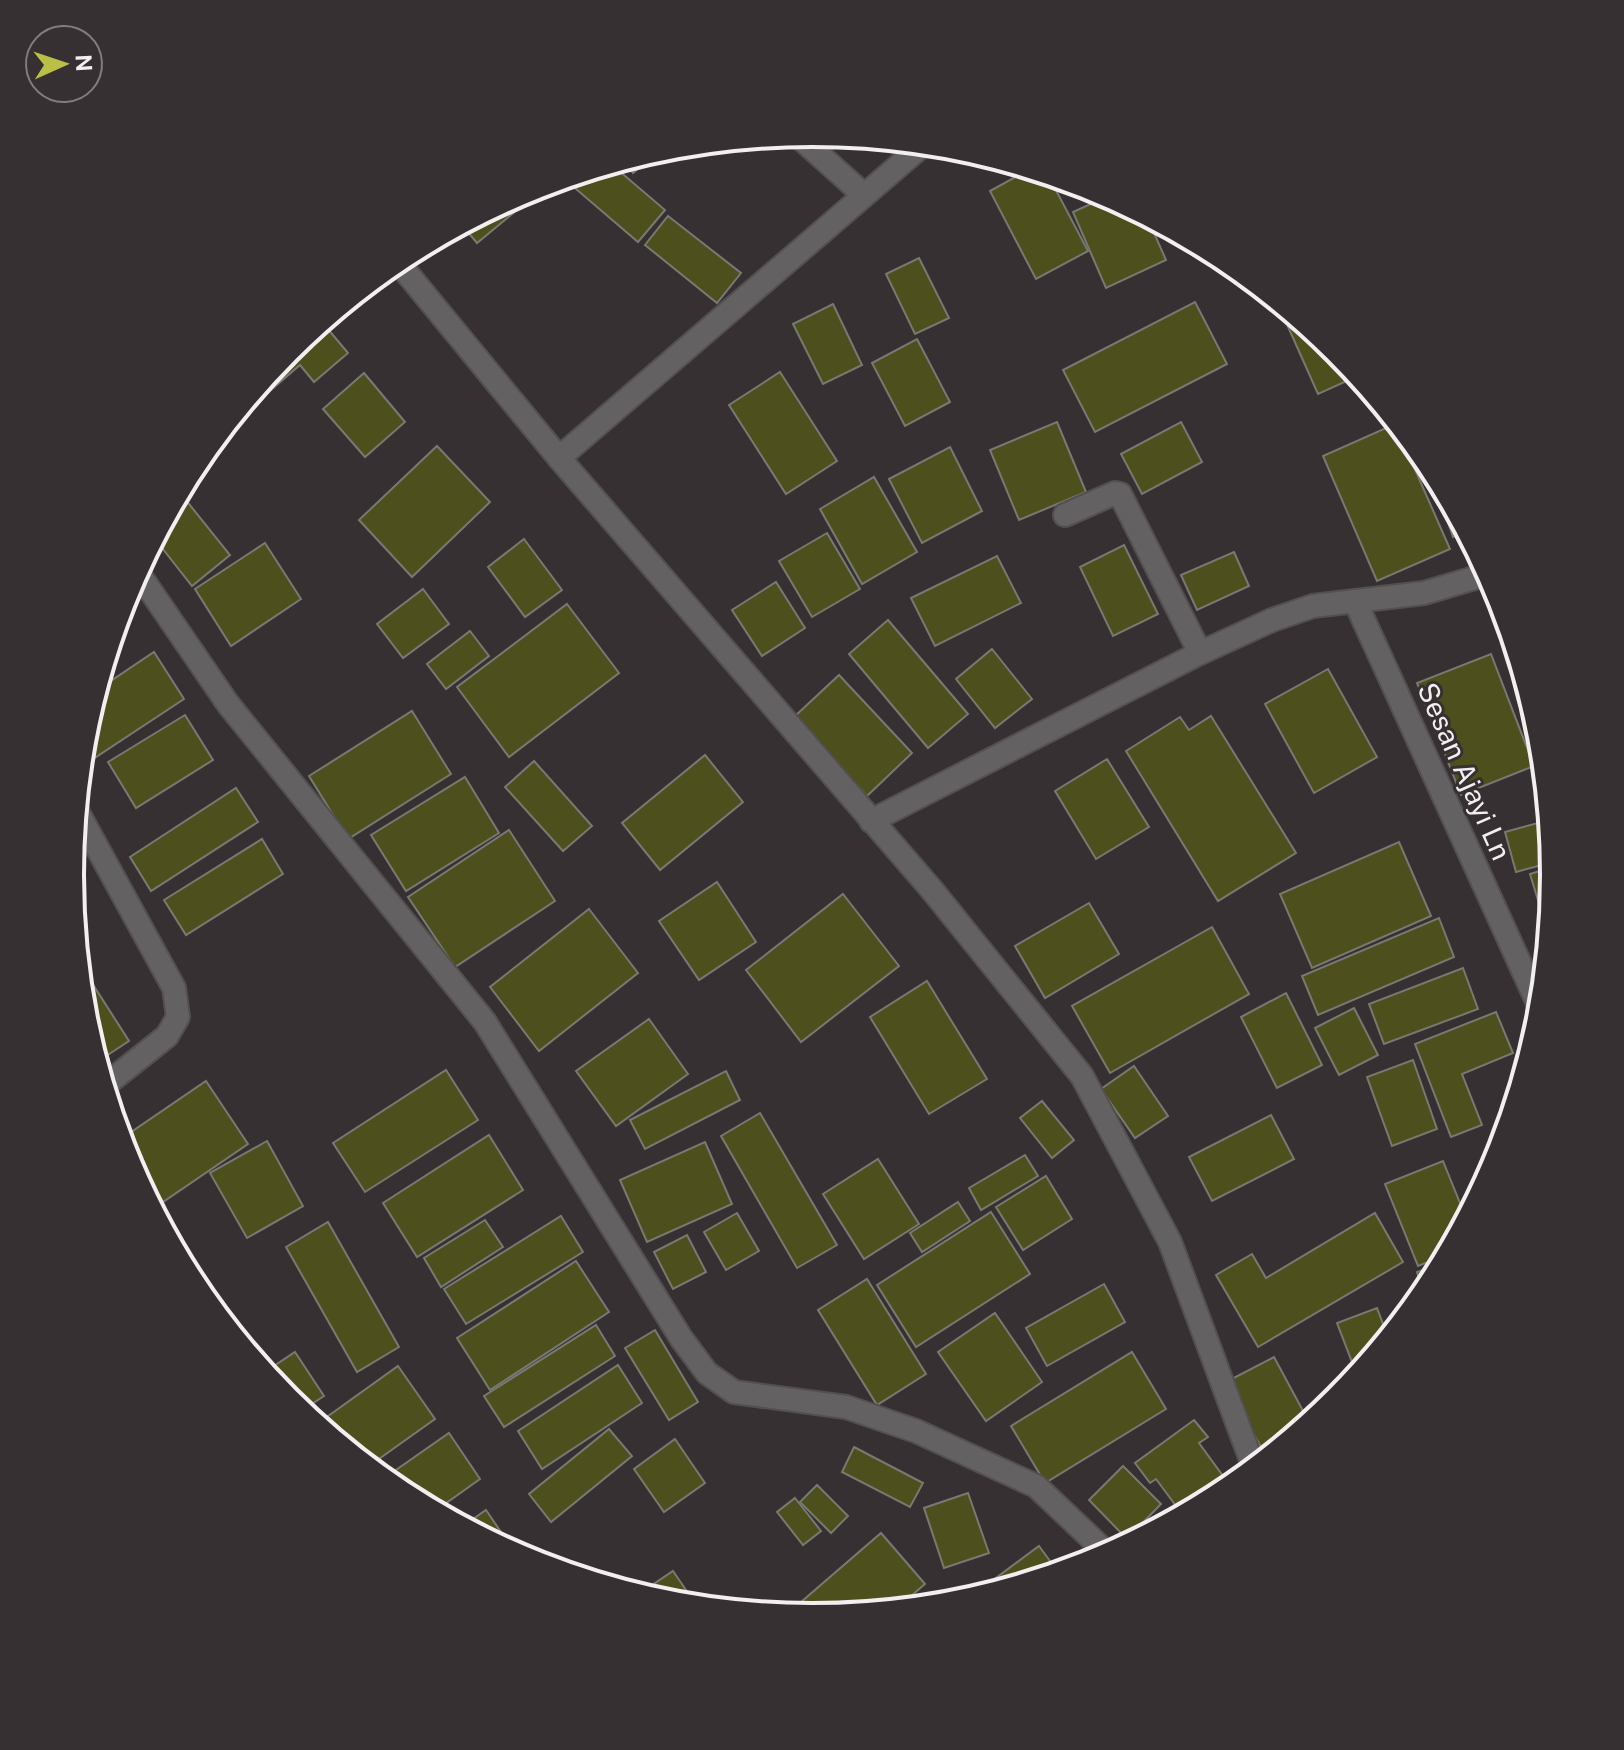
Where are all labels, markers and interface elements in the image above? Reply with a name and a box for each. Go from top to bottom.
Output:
north arrow [24,24,104,104]
text: N [71,54,97,72]
street label: Sesan Ajayi Ln [1411,677,1519,865]

